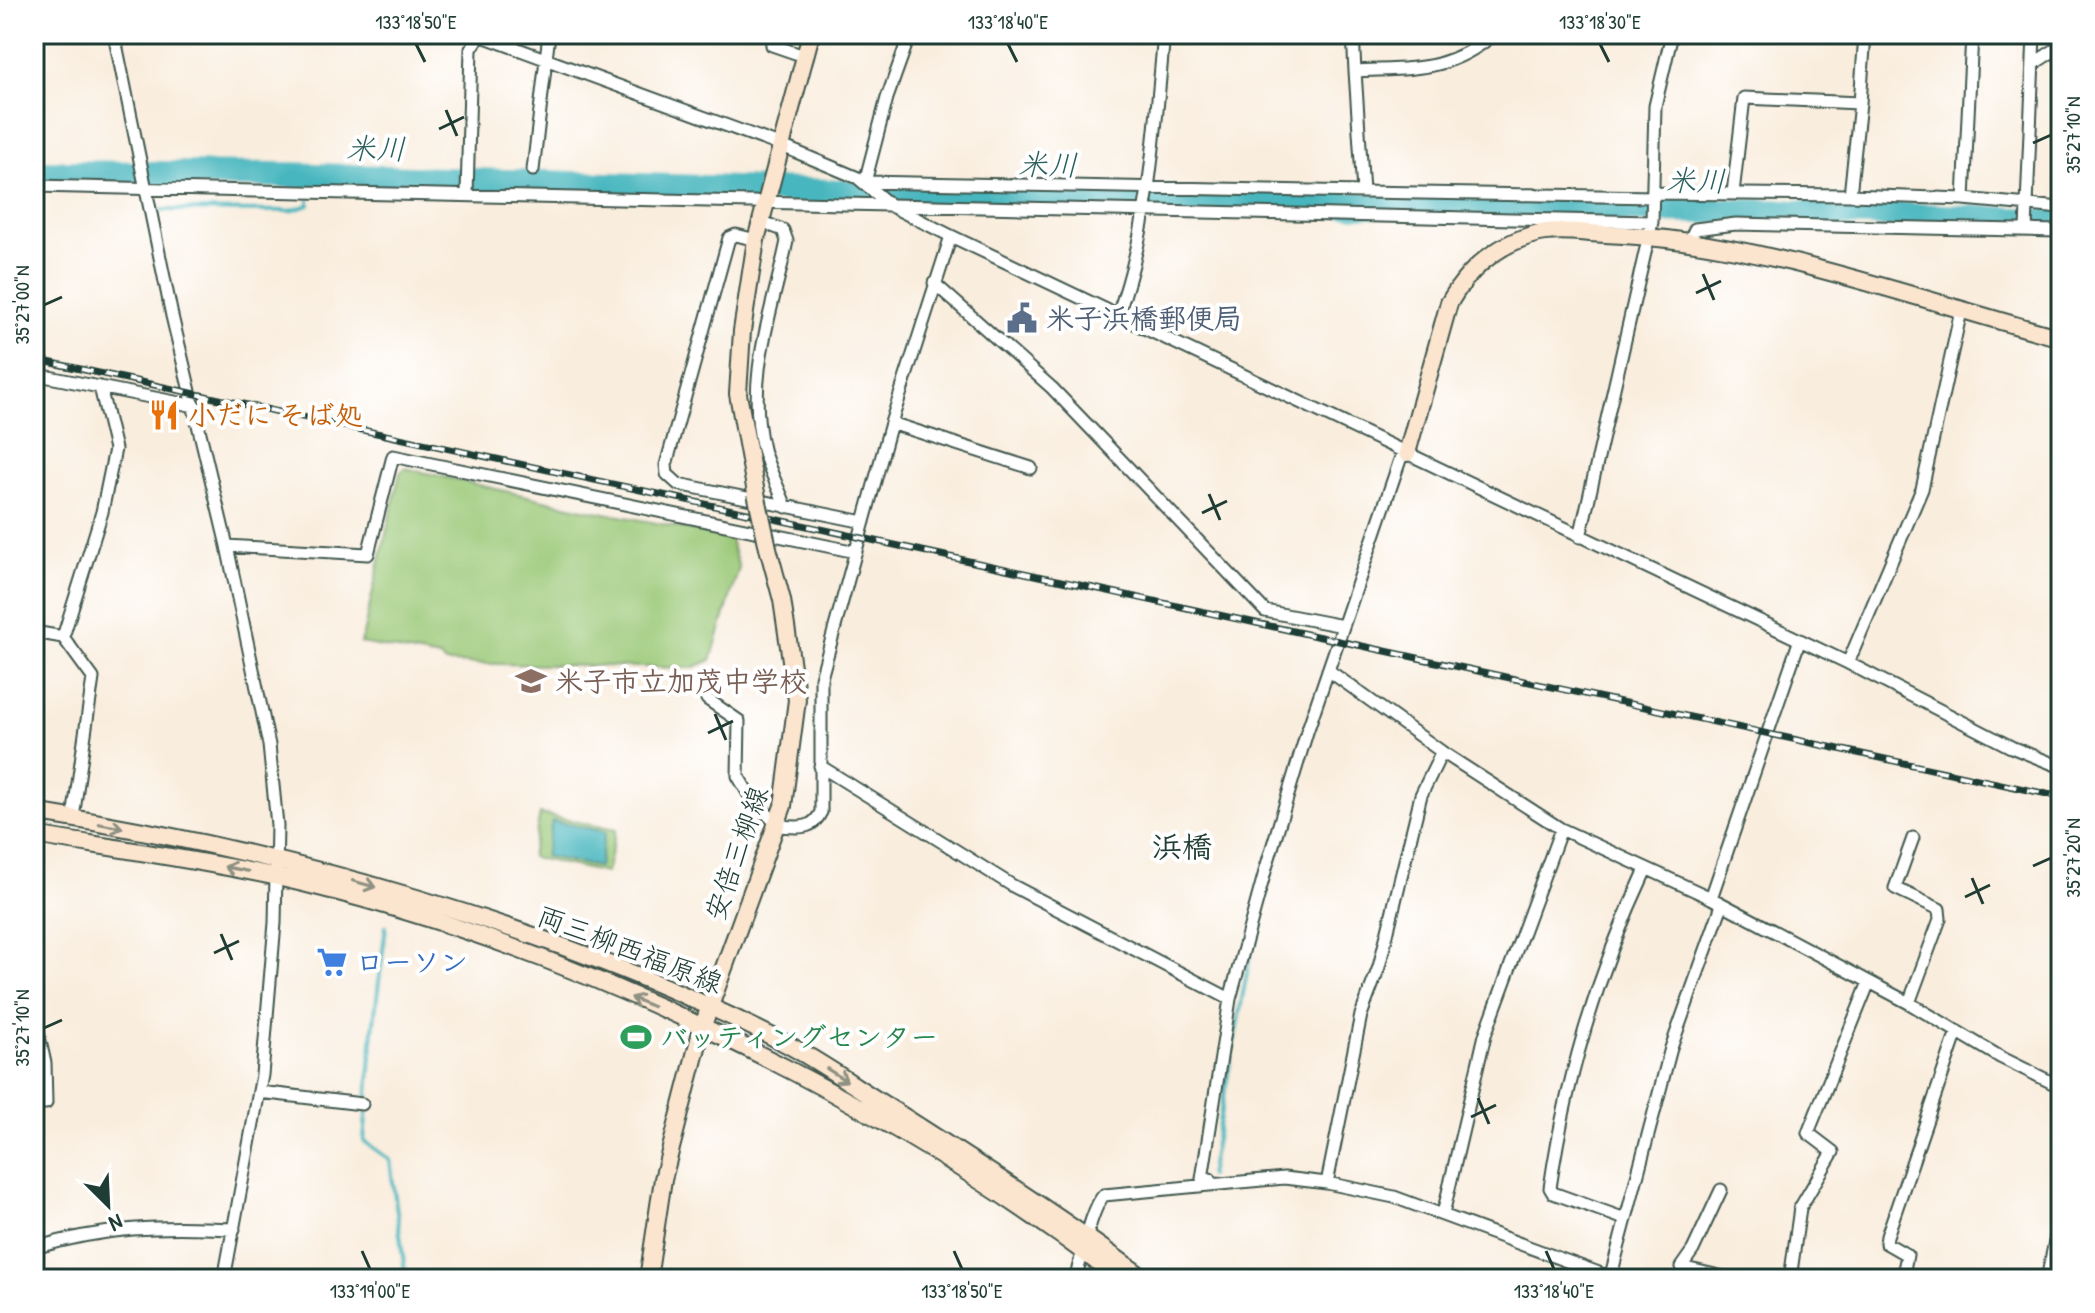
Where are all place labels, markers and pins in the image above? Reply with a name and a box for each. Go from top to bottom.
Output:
place label: 米子浜橋郵便局 [1046,299,1242,337]
public building icon: 米子浜橋郵便局 [1005,301,1039,335]
place label: 小だに そば処 [188,396,362,434]
restaurant icon: 小だに そば処 [147,398,181,432]
place label: 米子市立加茂中学校 [555,662,807,700]
school or university icon: 米子市立加茂中学校 [514,664,548,698]
place label: ローソン [356,943,468,981]
supermarket icon: ローソン [315,945,349,979]
place label: バッティングセンター [660,1018,938,1056]
sports icon: バッティングセンター [619,1020,653,1054]

